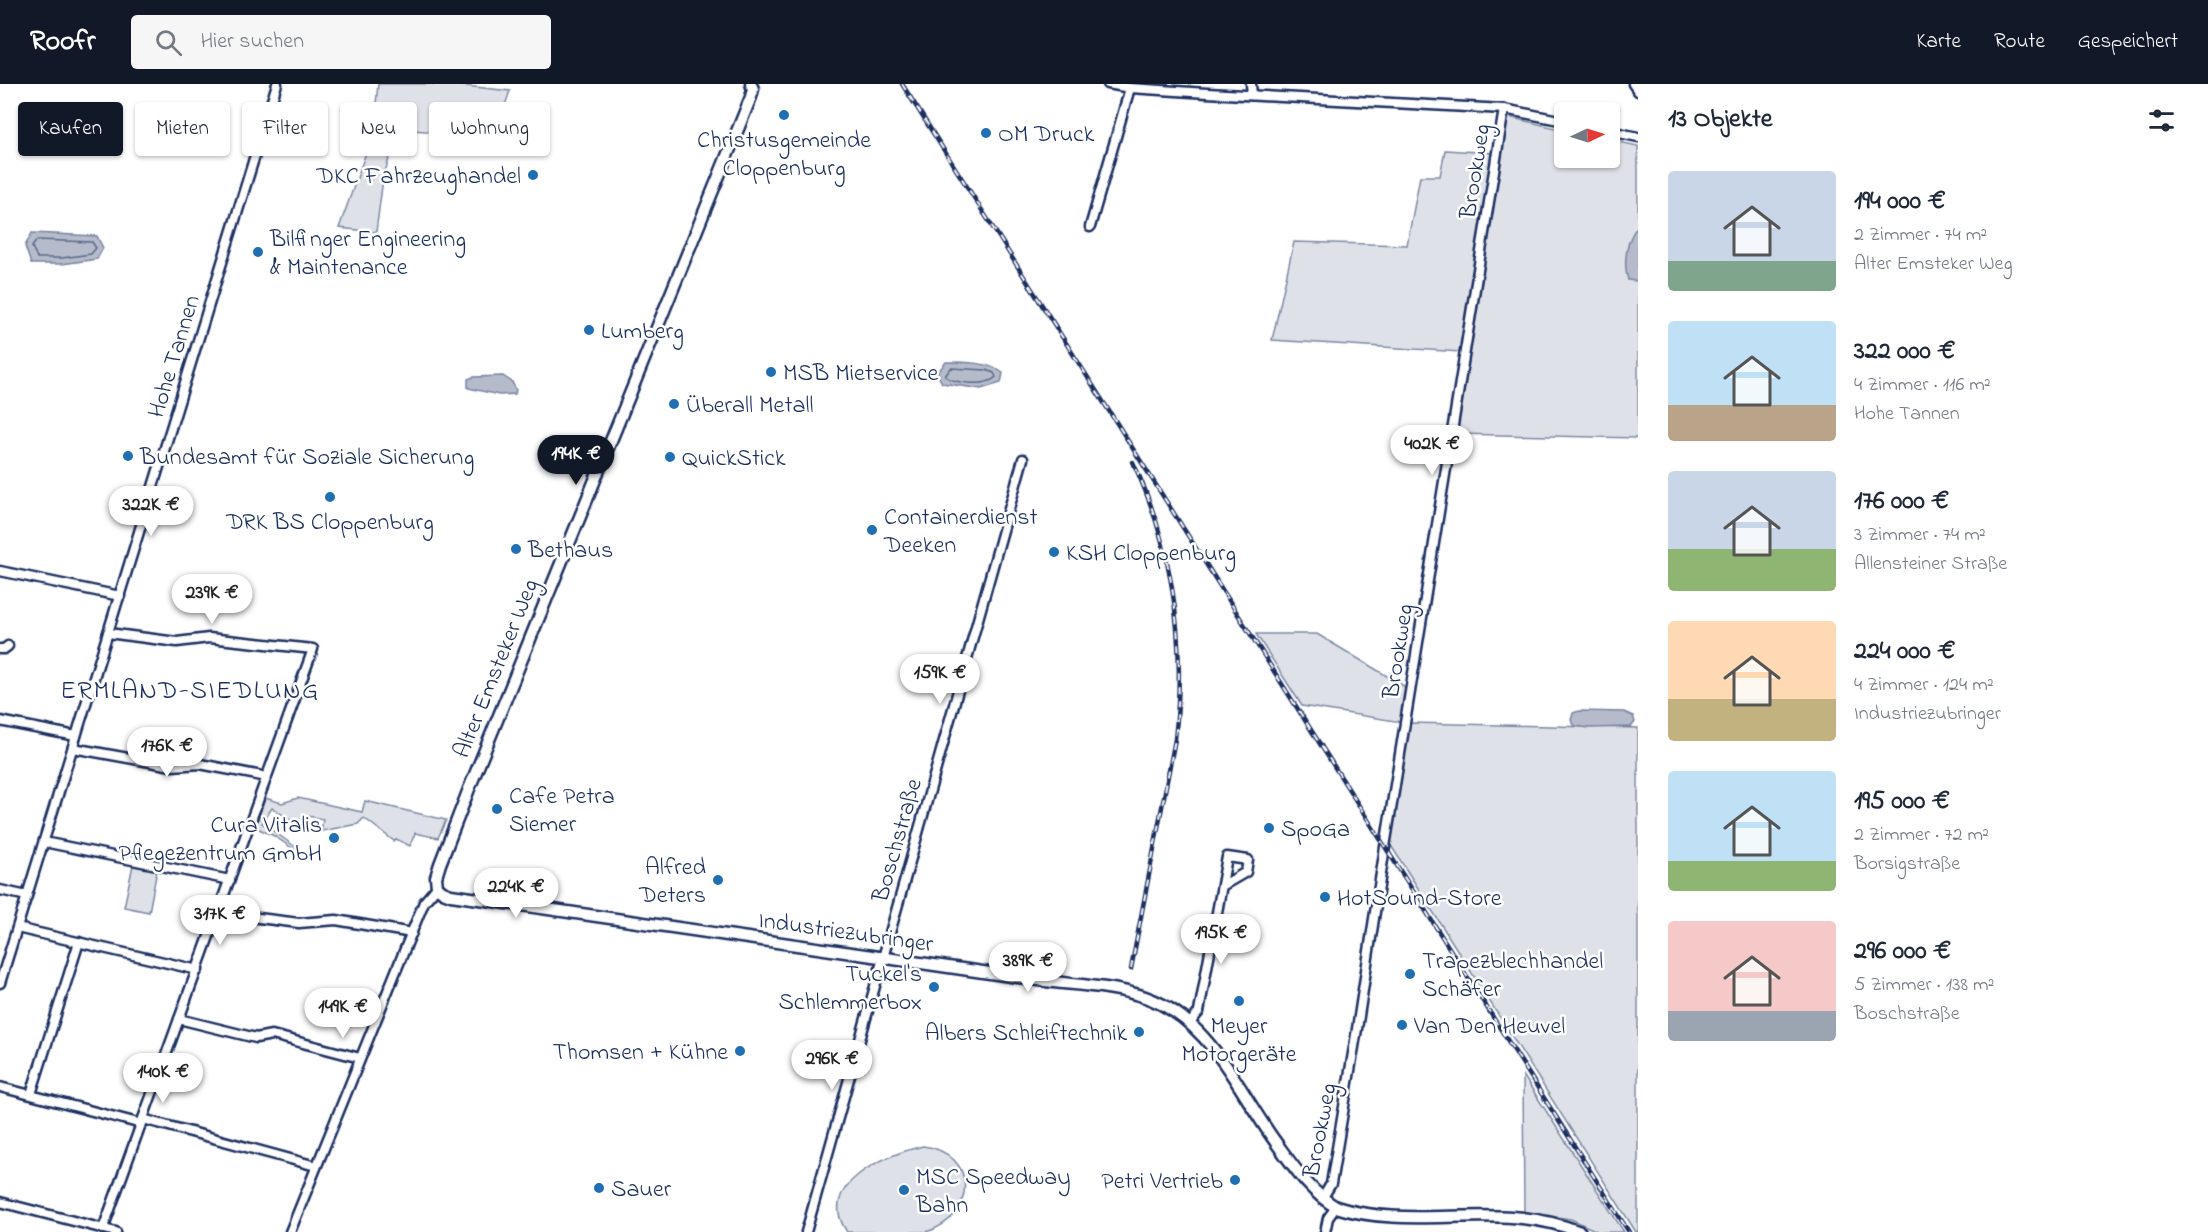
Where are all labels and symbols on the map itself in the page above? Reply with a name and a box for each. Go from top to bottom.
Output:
north arrow [1554,102,1620,168]
marker: Christusgemeinde Cloppenburg [777,108,791,122]
place label: OM Druck [998,118,1095,153]
street label: Brookweg [1452,121,1501,222]
place label: Christusgemeinde Cloppenburg [697,124,871,187]
marker: OM Druck [979,126,993,140]
place label: DKC Fahrzeughandel [315,160,521,195]
marker: DKC Fahrzeughandel [526,168,540,182]
place label: Bilfinger Engineering & Maintenance [269,223,466,286]
marker: Bilfinger Engineering & Maintenance [251,245,265,259]
street label: Hohe Tannen [140,291,211,422]
place label: Lumberg [601,315,684,350]
marker: Lumberg [582,323,596,337]
place label: MSB Mietservice [783,357,938,392]
marker: MSB Mietservice [764,365,778,379]
place label: Überall Metall [686,389,813,424]
marker: Überall Metall [667,397,681,411]
pin: 402K € [1383,425,1481,476]
pin: 194K € [527,435,625,486]
place label: Bundesamt für Soziale Sicherung [139,441,474,476]
place label: QuickStick [682,442,786,477]
marker: Bundesamt für Soziale Sicherung [121,449,135,463]
marker: QuickStick [663,450,677,464]
pin: 322K € [102,486,200,537]
marker: DRK BS Cloppenburg [323,490,337,504]
place label: Containerdienst Deeken [883,501,1038,564]
place label: DRK BS Cloppenburg [225,506,434,541]
marker: Containerdienst Deeken [865,523,879,537]
place label: Bethaus [527,534,613,569]
place label: KSH Cloppenburg [1066,537,1236,572]
marker: Bethaus [509,542,523,556]
marker: KSH Cloppenburg [1047,545,1061,559]
pin: 239K € [163,574,261,625]
street label: Alter Emsteker Weg [445,574,549,764]
street label: Brookweg [1375,601,1424,702]
pin: 159K € [891,654,989,705]
district label: ERMLAND-SIEDLUNG [60,673,320,711]
pin: 176K € [118,727,216,778]
street label: Boschstraße [864,775,933,907]
place label: Cafe Petra Siemer [509,780,615,843]
marker: Cafe Petra Siemer [490,802,504,816]
place label: Cura Vitalis Pflegezentrum GmbH [118,809,322,872]
place label: SpoGa [1281,813,1350,848]
marker: SpoGa [1262,821,1276,835]
marker: Cura Vitalis Pflegezentrum GmbH [327,831,341,845]
place label: Alfred Deters [638,851,707,914]
pin: 224K € [467,868,565,919]
marker: Alfred Deters [711,873,725,887]
place label: HotSound-Store [1337,882,1502,917]
marker: HotSound-Store [1318,890,1332,904]
pin: 317K € [171,895,269,946]
street label: Industriezubringer [756,904,936,963]
pin: 195K € [1172,914,1270,965]
pin: 389K € [979,942,1077,993]
place label: Trapezblechhandel Schäfer [1422,945,1603,1008]
place label: Tuckel's Schlemmerbox [778,958,922,1021]
marker: Trapezblechhandel Schäfer [1403,967,1417,981]
marker: Tuckel's Schlemmerbox [927,980,941,994]
pin: 149K € [294,988,392,1039]
marker: Meyer Motorgeräte [1232,994,1246,1008]
place label: Meyer Motorgeräte [1182,1010,1297,1073]
place label: Van Den Heuvel [1413,1010,1565,1045]
place label: Albers Schleiftechnik [925,1017,1127,1052]
marker: Van Den Heuvel [1395,1018,1409,1032]
marker: Albers Schleiftechnik [1132,1025,1146,1039]
place label: Thomsen + Kühne [553,1036,728,1071]
pin: 296K € [783,1040,881,1091]
marker: Thomsen + Kühne [733,1044,747,1058]
pin: 140K € [114,1053,212,1104]
street label: Brookweg [1295,1080,1348,1182]
place label: MSC Speedway Bahn [915,1161,1071,1224]
place label: Petri Vertrieb [1101,1165,1223,1200]
place label: Sauer [611,1173,672,1208]
marker: Petri Vertrieb [1228,1173,1242,1187]
marker: Sauer [592,1181,606,1195]
marker: MSC Speedway Bahn [897,1183,911,1197]

